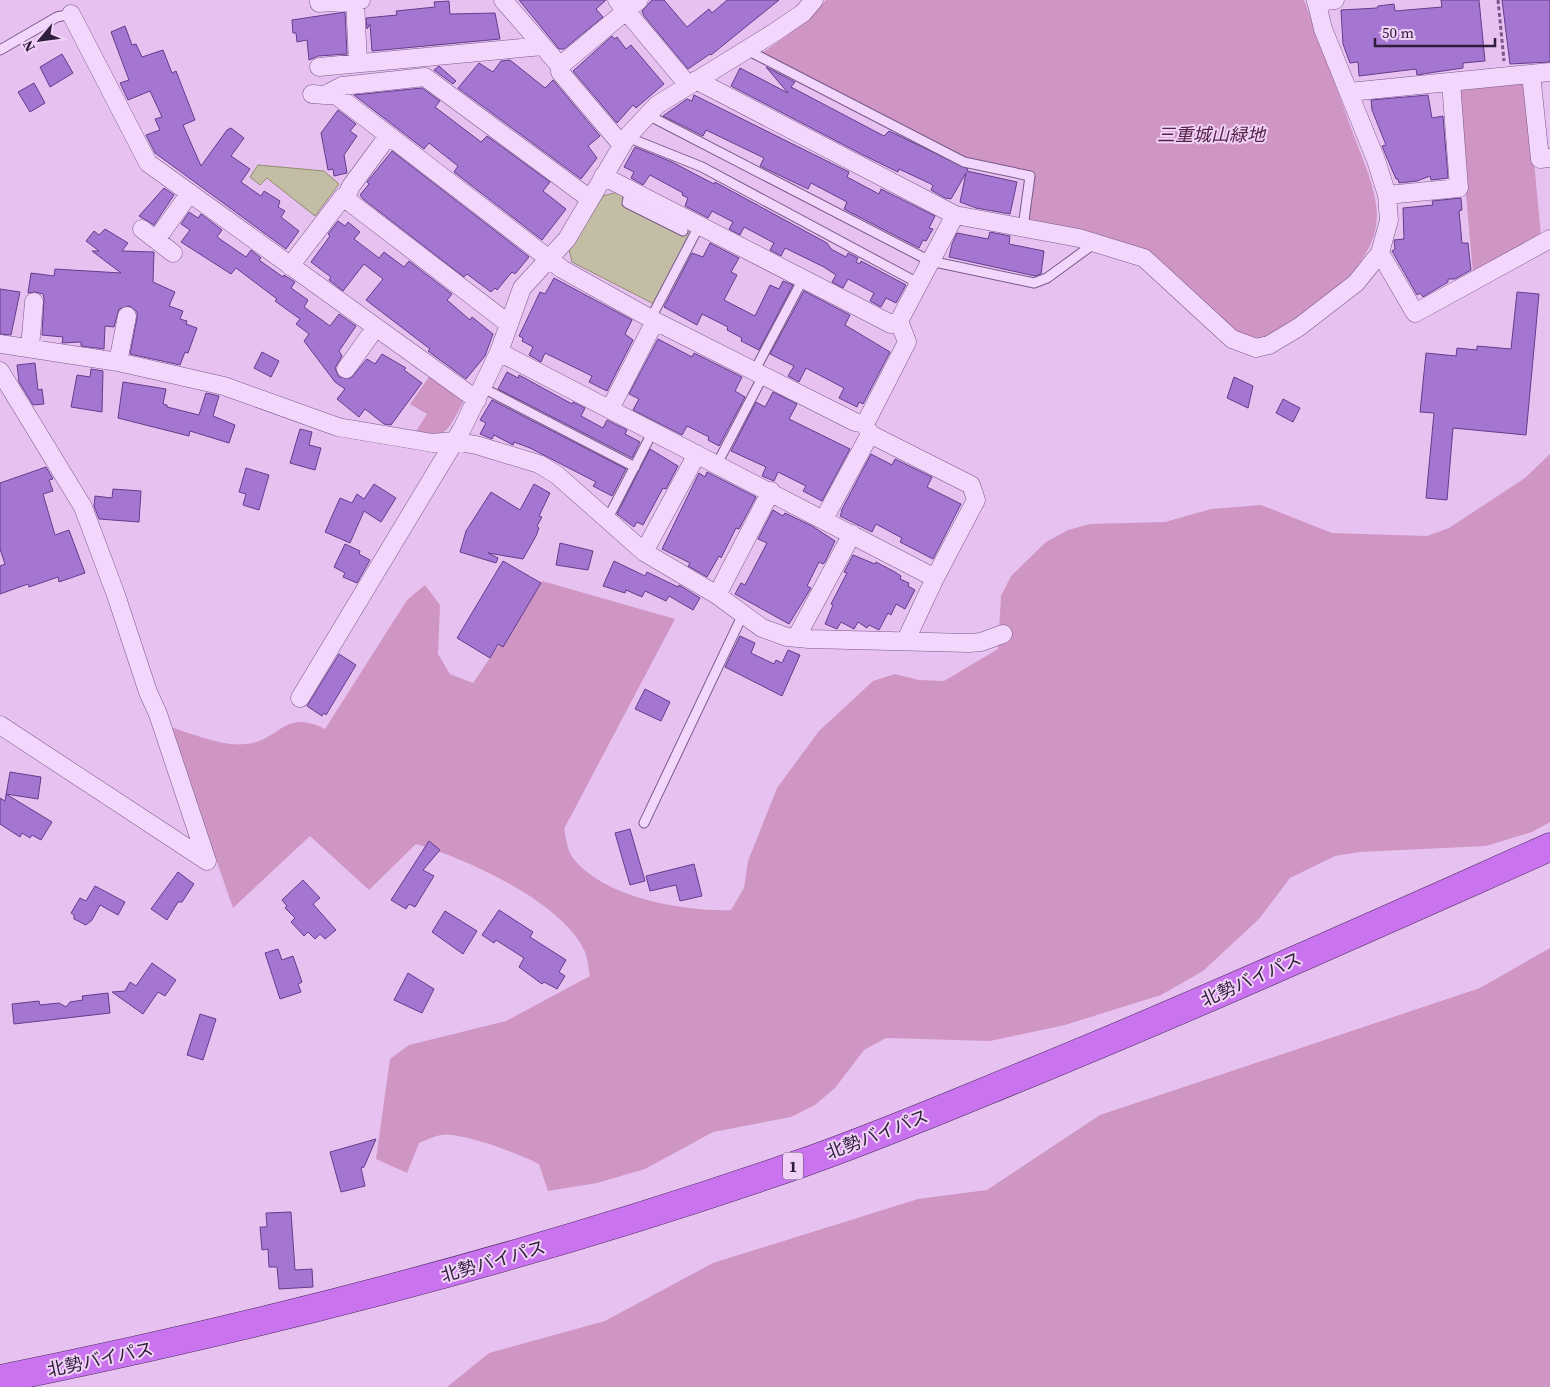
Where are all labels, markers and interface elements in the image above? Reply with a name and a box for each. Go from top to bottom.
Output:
north arrow [15,15,65,65]
scale bar [1375,15,1495,47]
text: 50 m [1382,22,1414,43]
text: N [17,37,40,56]
park label: 三重城山緑地 [1157,122,1267,147]
street label: 北勢バイパス [1197,946,1305,1012]
street label: 北勢バイパス [822,1103,932,1165]
road number: 1 [783,1152,803,1180]
street label: 北勢バイパス [438,1234,548,1288]
street label: 北勢バイパス [45,1336,155,1382]

